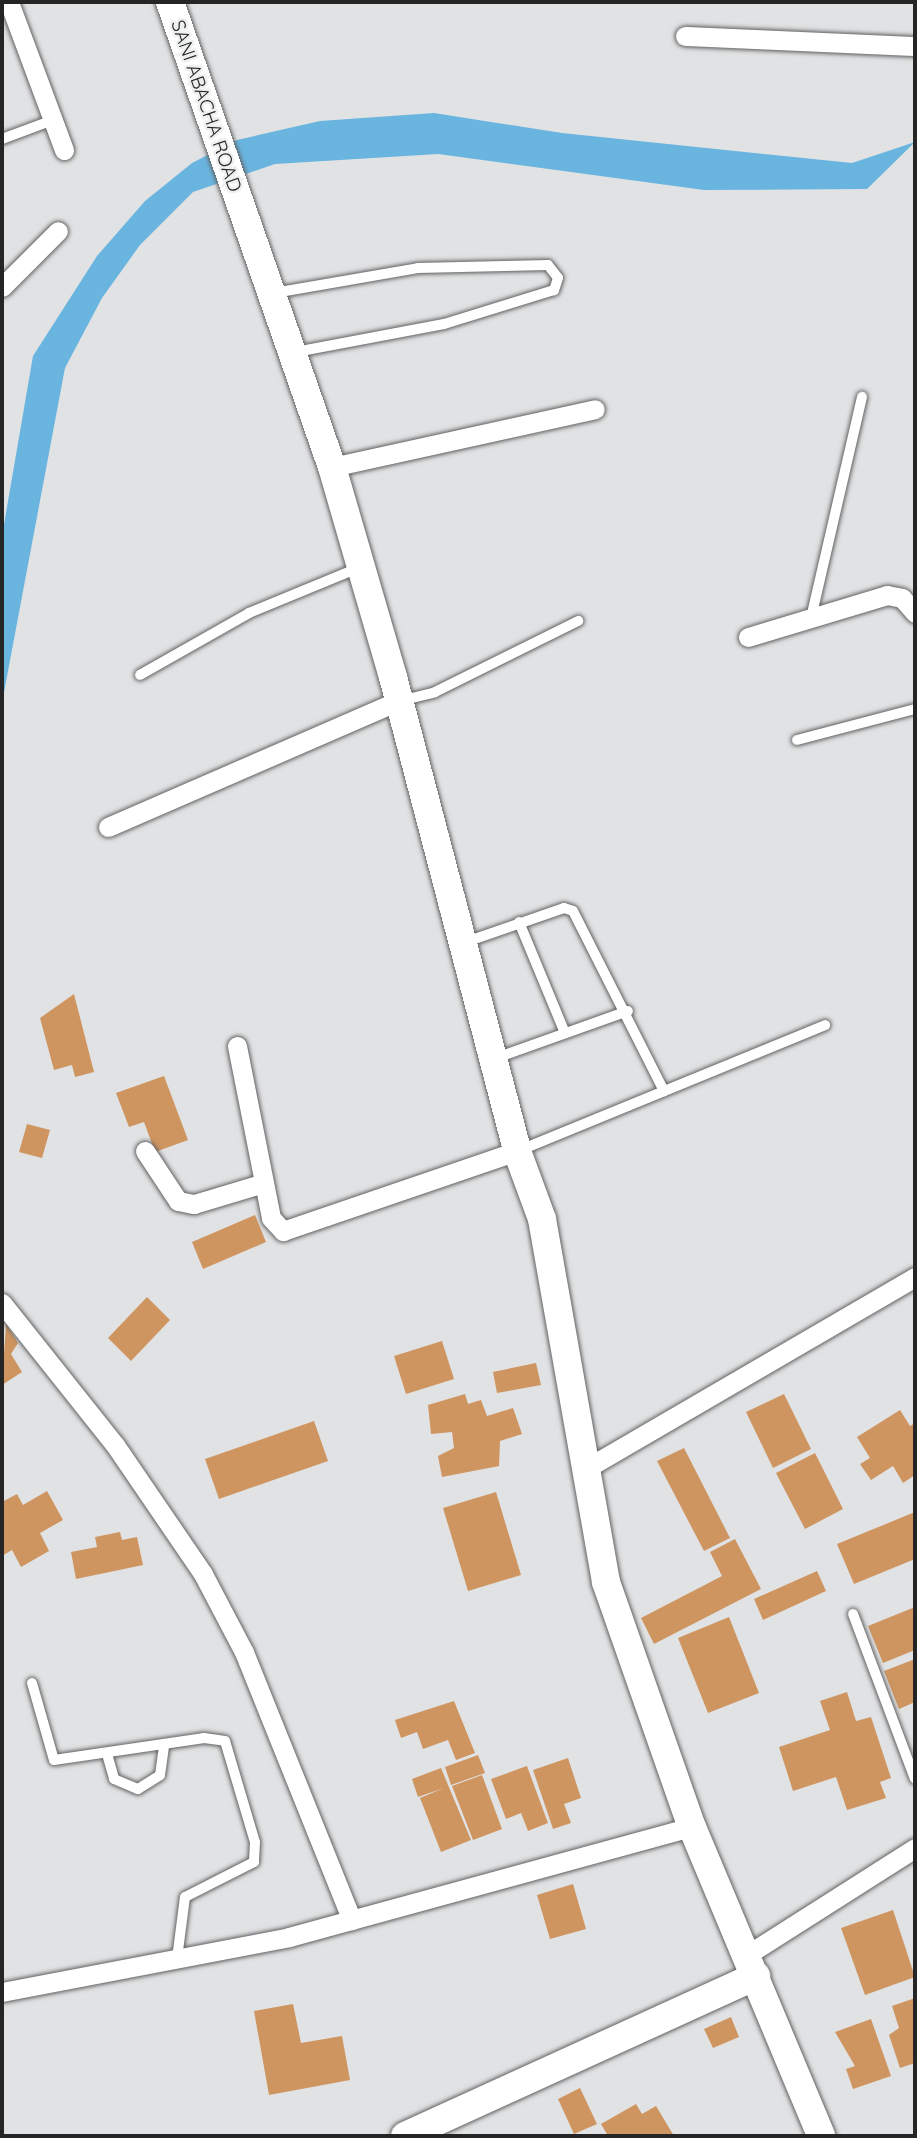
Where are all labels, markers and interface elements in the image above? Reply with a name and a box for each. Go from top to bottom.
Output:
street label: SANI ABACHA ROAD [166,17,246,195]

